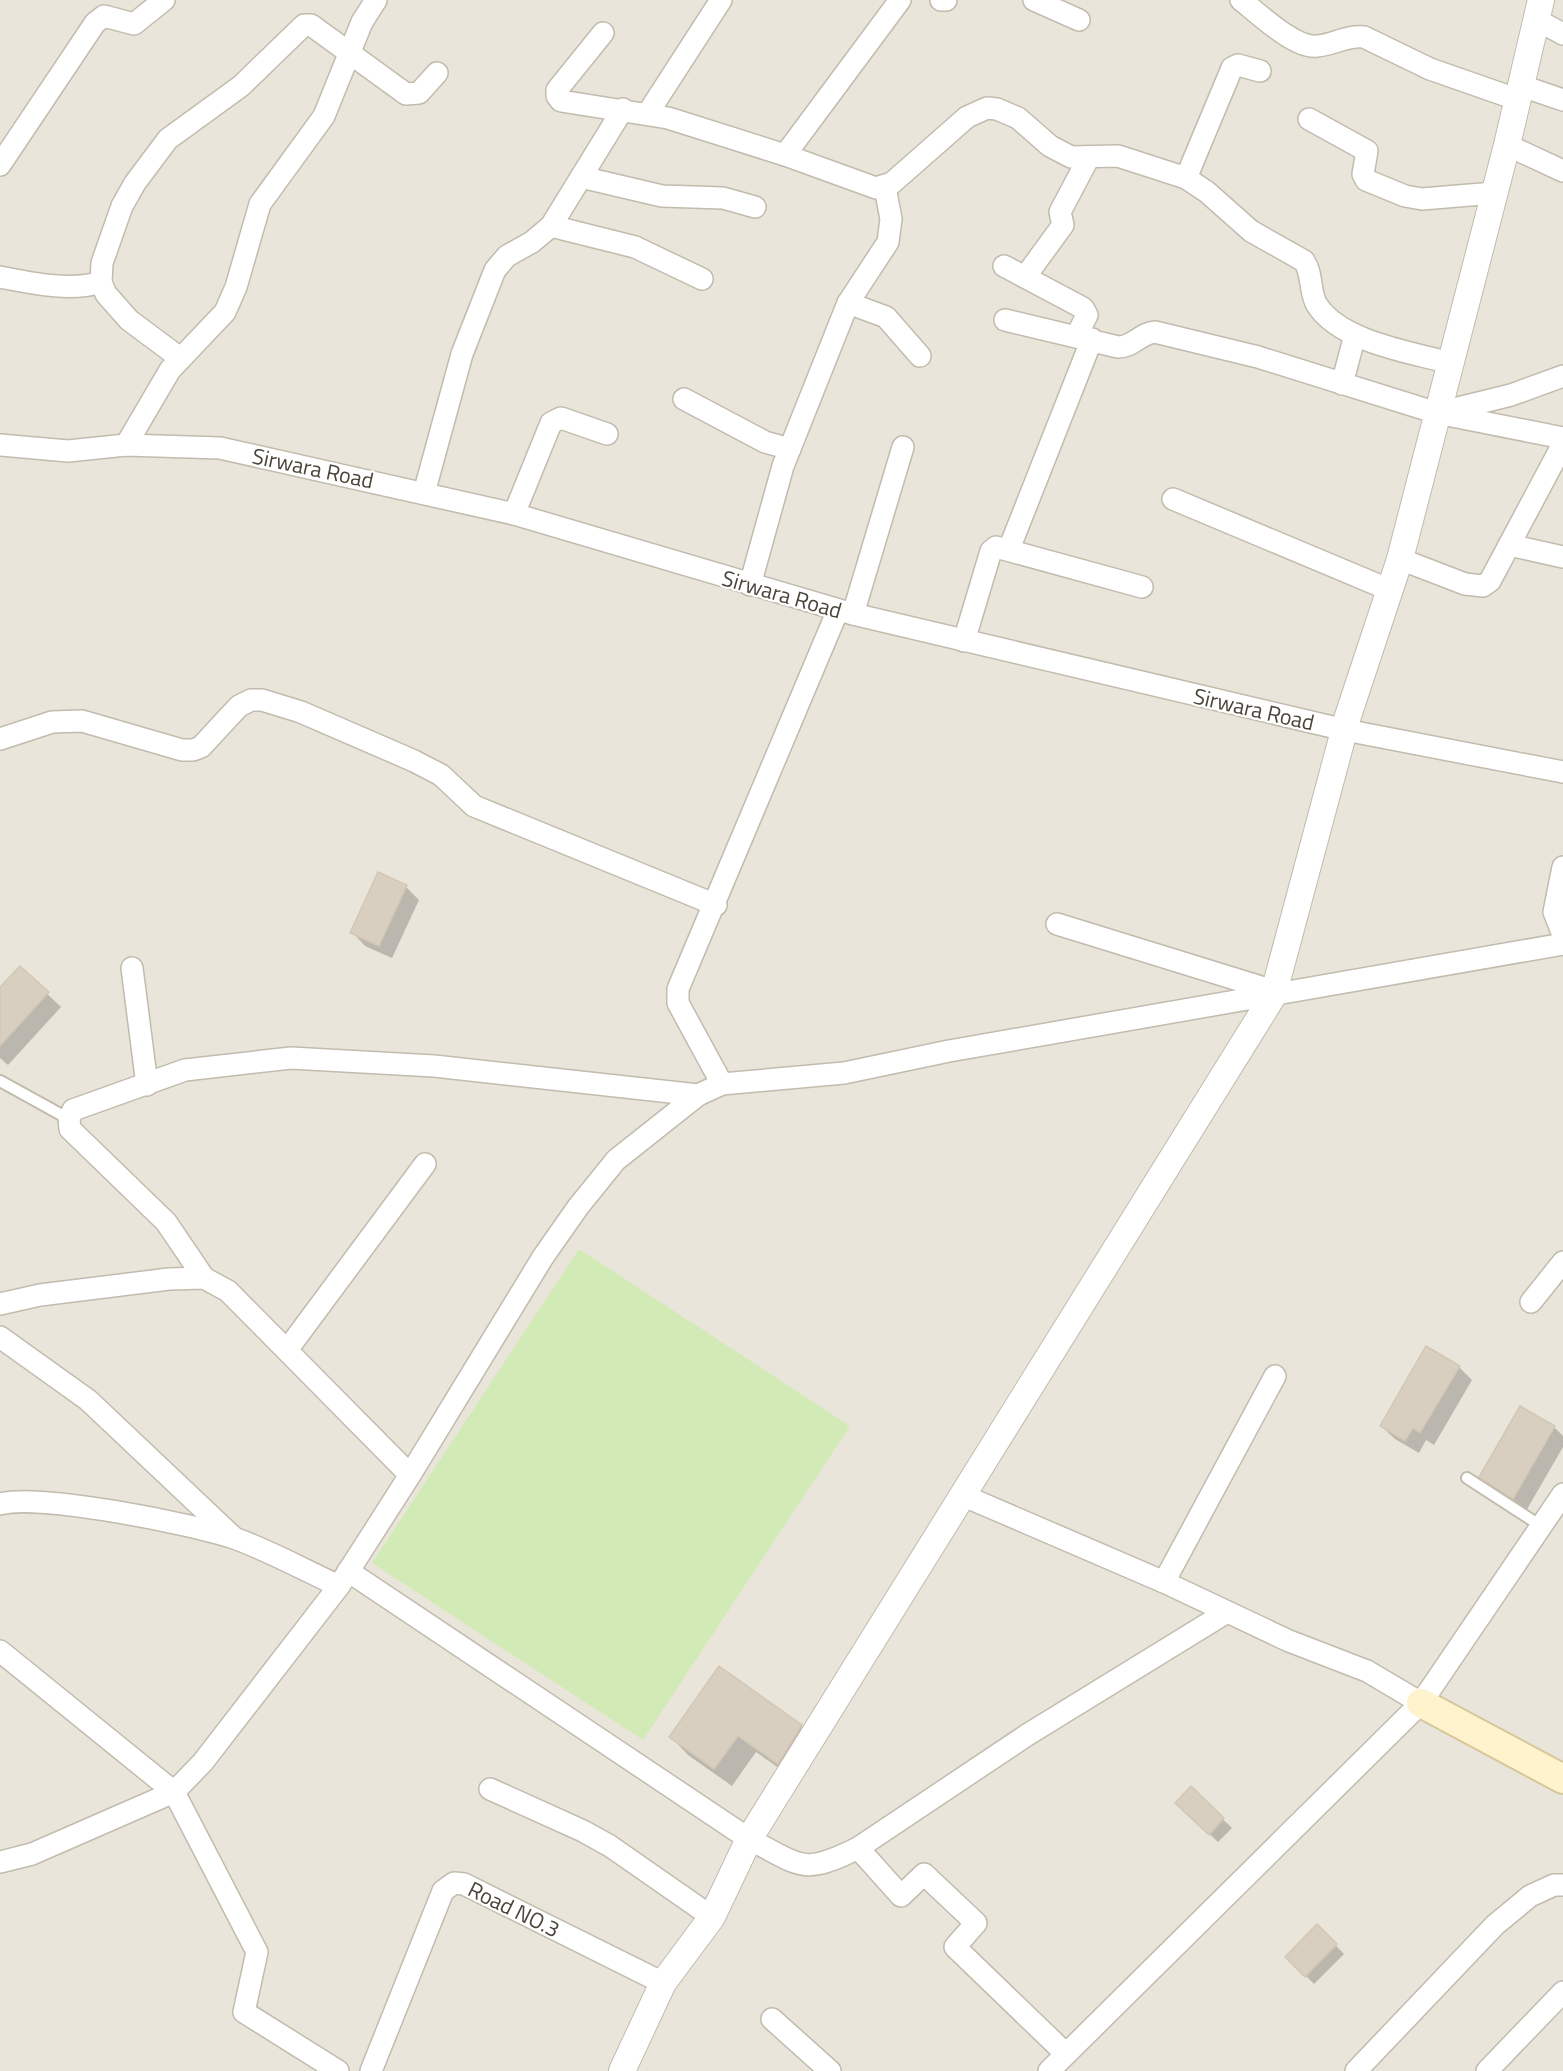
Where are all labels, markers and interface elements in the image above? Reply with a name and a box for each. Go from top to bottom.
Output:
street label: Sirwara Road [249,439,377,497]
street label: Sirwara Road [718,561,846,627]
street label: Sirwara Road [1190,679,1318,739]
street label: Road NO.3 [462,1872,566,1946]

